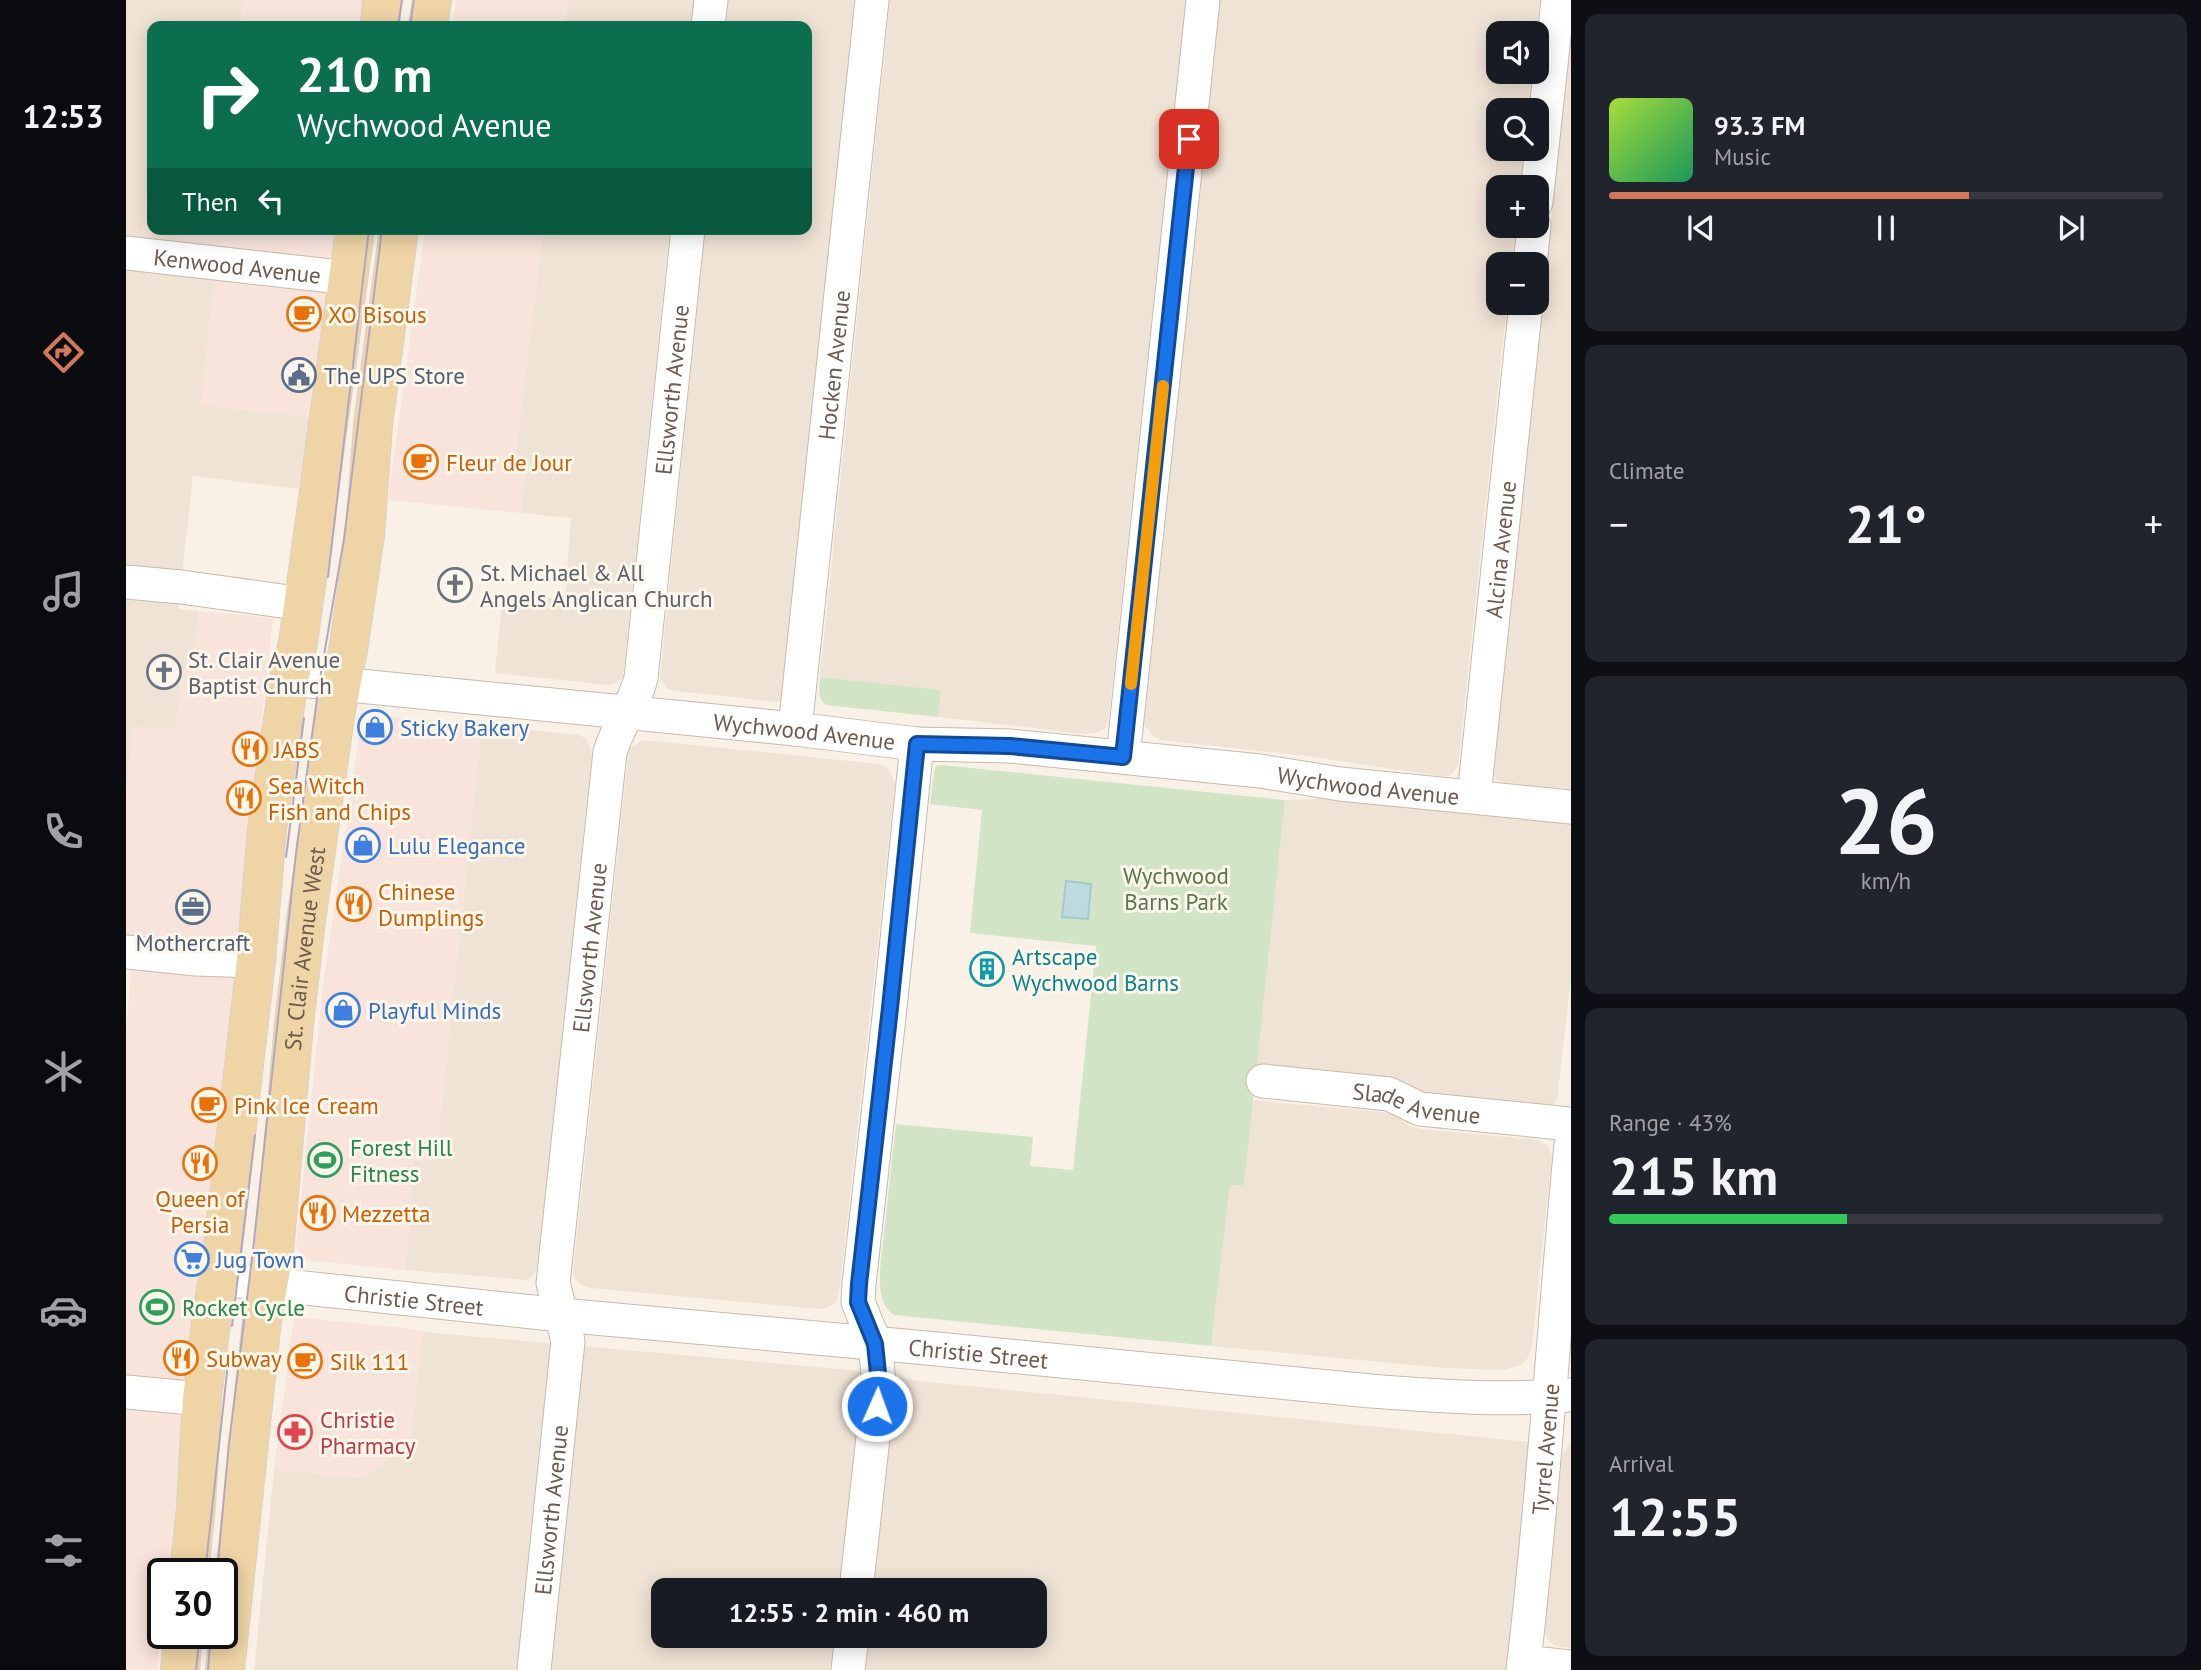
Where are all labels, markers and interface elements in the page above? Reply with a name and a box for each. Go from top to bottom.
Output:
map controls [1486,21,1549,315]
button: sound [1486,21,1549,84]
text: 210 m [297,42,432,106]
icon: right [182,49,273,140]
text: 12:53 [22,95,104,137]
button: search [1486,98,1549,161]
text: Wychwood Avenue [297,104,552,146]
pin [1159,109,1219,169]
text: 93.3 FM [1714,109,1805,142]
icon: arrive [1170,120,1208,158]
text: Music [1714,142,1771,171]
button: + [1486,175,1549,238]
icon: left [252,182,290,220]
text: Then [182,185,238,218]
icon: previous [1682,209,1720,247]
icon: pause [1867,209,1905,247]
icon: next [2052,209,2090,247]
street label: Kenwood Avenue [152,242,322,289]
button: − [1486,252,1549,315]
street label: Hocken Avenue [811,289,856,441]
cafe icon: XO Bisous [285,295,323,333]
place label: XO Bisous [328,300,427,329]
street label: Ellsworth Avenue [648,303,694,476]
icon: directions [39,328,88,377]
public building icon: The UPS Store [280,356,318,394]
place label: The UPS Store [324,361,465,390]
cafe icon: Fleur de Jour [402,443,440,481]
place label: Fleur de Jour [446,448,572,477]
text: Climate [1609,456,1684,485]
street label: Alcina Avenue [1478,479,1522,620]
text: 21° [1845,490,1927,557]
text: − [1609,499,1628,548]
text: + [2144,499,2163,548]
place label: St. Michael & All Angels Anglican Church [480,558,713,613]
church icon: St. Michael & All Angels Anglican Church [436,566,474,604]
icon: music [39,567,88,616]
place label: St. Clair Avenue Baptist Church [188,645,340,700]
church icon: St. Clair Avenue Baptist Church [145,653,183,691]
street label: Wychwood Avenue [712,707,897,756]
shop icon: Sticky Bakery [356,708,394,746]
place label: Sticky Bakery [400,713,530,742]
restaurant icon: JABS [231,730,269,768]
place label: JABS [273,735,320,764]
street label: Wychwood Avenue [1275,760,1461,810]
text: 26 [1834,761,1938,879]
place label: Sea Witch Fish and Chips [268,771,411,826]
restaurant icon: Sea Witch Fish and Chips [225,779,263,817]
icon: phone [39,807,88,856]
shop icon: Lulu Elegance [344,826,382,864]
place label: Lulu Elegance [388,831,525,860]
street label: St. Clair Avenue West [277,844,331,1052]
street label: Ellsworth Avenue [565,861,613,1034]
park label: Wychwood Barns Park [1123,861,1229,916]
text: km/h [1861,866,1911,895]
place label: Chinese Dumplings [378,877,484,932]
restaurant icon: Chinese Dumplings [335,885,373,923]
office icon: Mothercraft [174,888,212,926]
place label: Mothercraft [136,928,251,957]
place label: Artscape Wychwood Barns [1012,942,1179,997]
building icon: Artscape Wychwood Barns [968,950,1006,988]
shop icon: Playful Minds [324,991,362,1029]
place label: Playful Minds [368,996,501,1025]
icon: climate [39,1047,88,1096]
street label: Slade Avenue [1351,1076,1482,1129]
cafe icon: Pink Ice Cream [190,1086,228,1124]
place label: Pink Ice Cream [234,1091,379,1120]
text: Range · 43% [1609,1108,1732,1137]
place label: Forest Hill Fitness [350,1133,453,1188]
sports icon: Forest Hill Fitness [306,1141,344,1179]
text: 215 km [1609,1142,1778,1209]
restaurant icon: Queen of Persia [181,1144,219,1182]
place label: Queen of Persia [155,1184,246,1239]
restaurant icon: Mezzetta [299,1194,337,1232]
place label: Mezzetta [342,1199,431,1228]
supermarket icon: Jug Town [173,1240,211,1278]
place label: Jug Town [215,1245,304,1274]
street label: Christie Street [343,1278,485,1321]
icon: car [39,1286,88,1335]
sports icon: Rocket Cycle [138,1288,176,1326]
place label: Rocket Cycle [182,1293,305,1322]
street label: Christie Street [907,1332,1050,1374]
restaurant icon: Subway [162,1339,200,1377]
cafe icon: Silk 111 [286,1342,324,1380]
place label: Subway [206,1344,282,1373]
place label: Silk 111 [330,1347,409,1376]
position arrow [840,1369,914,1443]
street label: Tyrrel Avenue [1525,1382,1565,1516]
place label: Christie Pharmacy [320,1405,416,1460]
pharmacy icon: Christie Pharmacy [276,1413,314,1451]
street label: Ellsworth Avenue [527,1423,574,1596]
text: Arrival [1609,1449,1673,1478]
text: 12:55 [1609,1483,1741,1550]
icon: filters [39,1526,88,1575]
speed limit sign: 30 [147,1558,238,1649]
text: 12:55 · 2 min · 460 m [729,1596,969,1629]

